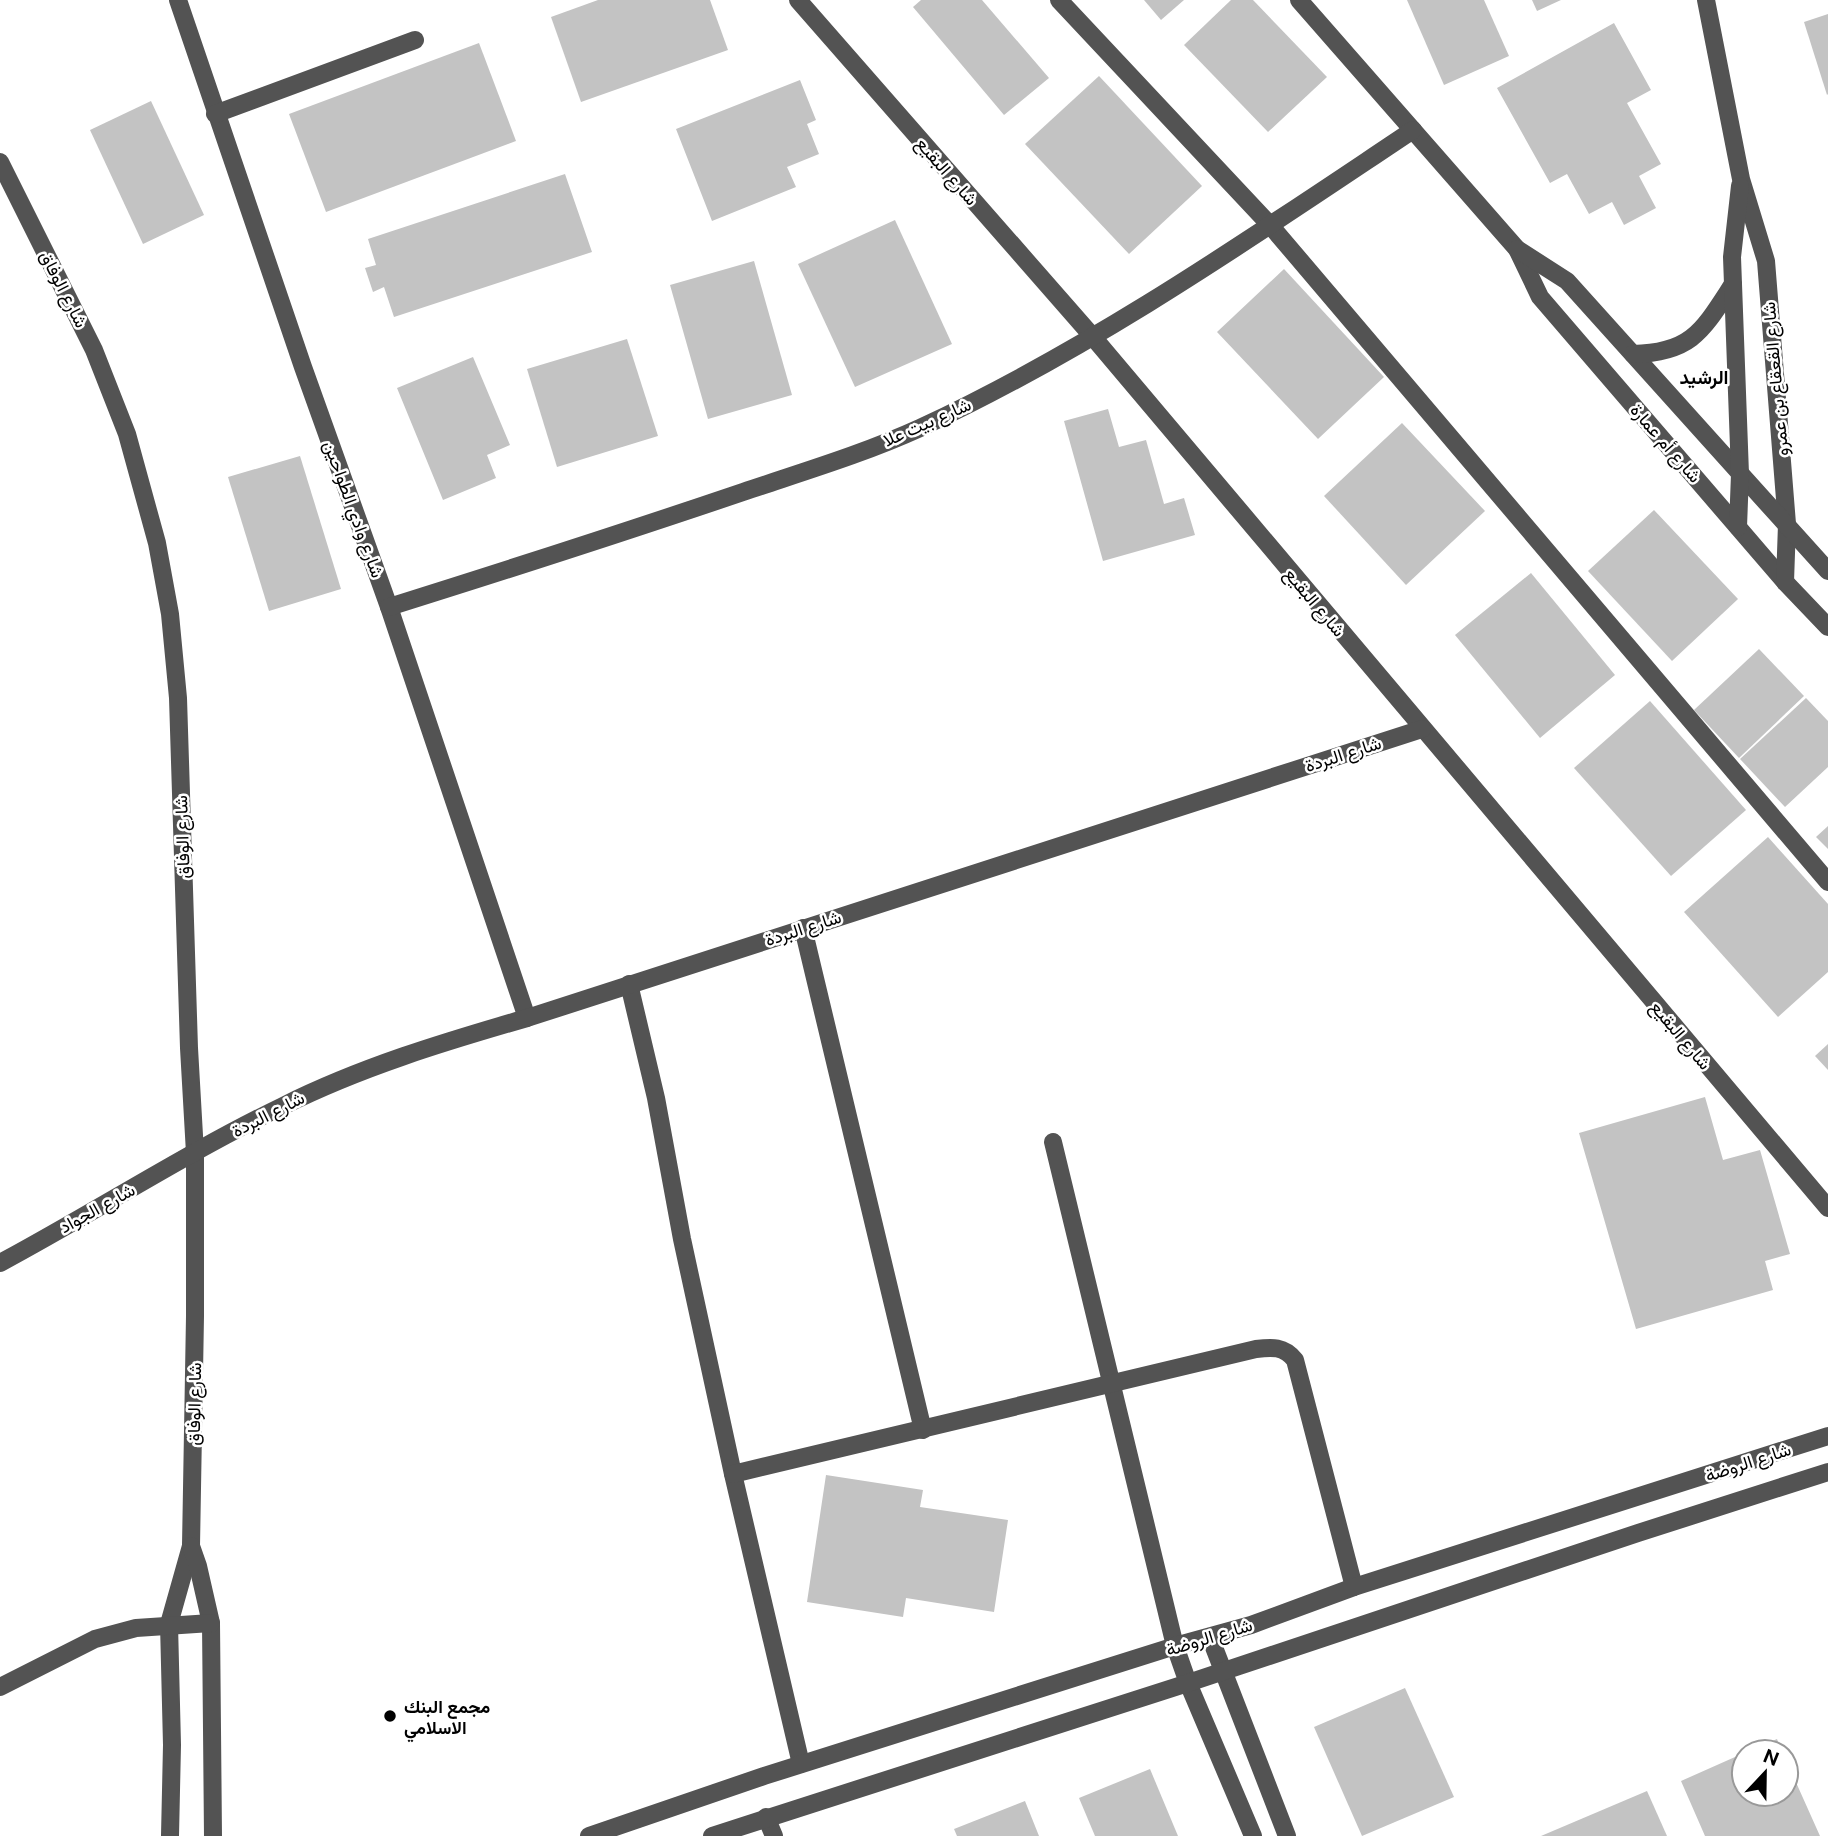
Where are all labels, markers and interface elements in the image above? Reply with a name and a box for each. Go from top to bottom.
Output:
street label: شارع البقيع [910,133,982,211]
street label: شارع الوفاق [34,247,92,332]
street label: شارع القعقاع بن عمرو [1758,301,1794,457]
district label: الرشيد [1679,366,1729,390]
street label: شارع بيت علا [880,393,975,452]
street label: شارع أم عمارة [1625,399,1706,488]
street label: شارع وادي الطواحين [315,438,389,582]
street label: شارع البقيع [1279,563,1350,642]
street label: شارع البردة [1302,732,1384,778]
street label: شارع الوفاق [170,795,196,879]
street label: شارع البردة [762,906,844,952]
street label: شارع البقيع [1645,996,1716,1075]
street label: شارع البردة [228,1087,309,1143]
street label: شارع الجواد [56,1179,139,1239]
street label: شارع الوفاق [183,1362,207,1446]
street label: شارع الروضة [1702,1438,1794,1488]
street label: شارع الروضة [1163,1614,1255,1662]
place label: مجمع البنك الاسلامي [404,1696,491,1743]
marker: مجمع البنك الاسلامي [382,1708,398,1724]
north arrow [1730,1738,1800,1808]
text: N [1760,1744,1782,1770]

